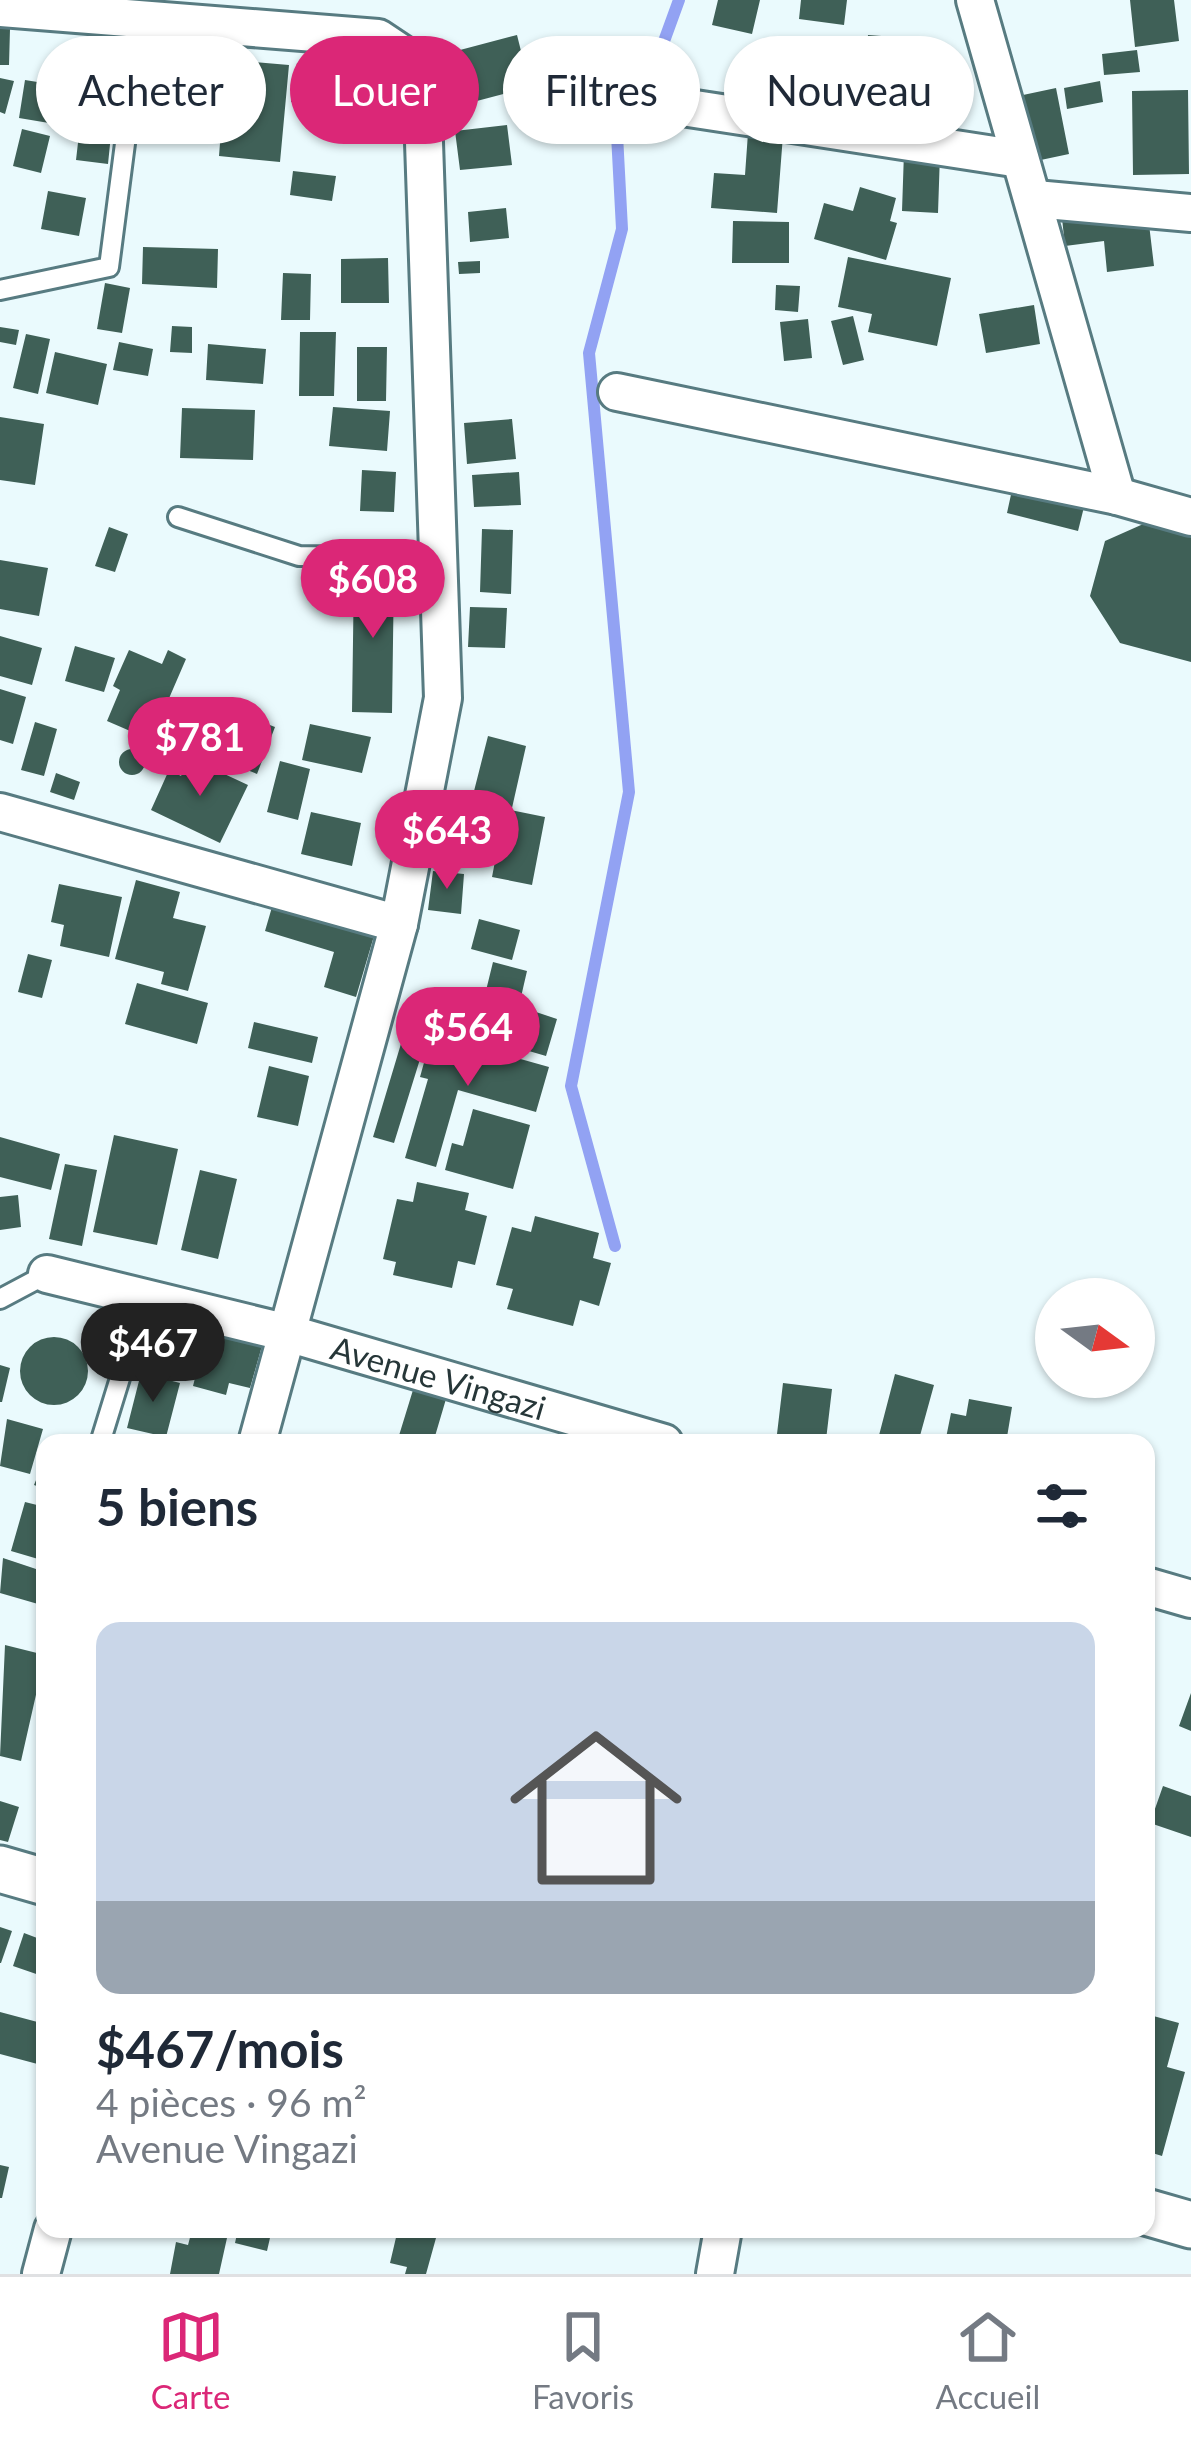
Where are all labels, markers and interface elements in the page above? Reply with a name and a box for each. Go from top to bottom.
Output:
chip: Acheter [36,36,266,144]
chip: Louer [290,36,479,144]
chip: Filtres [503,36,700,144]
chip: Nouveau [724,36,974,144]
pin: $608 [302,539,444,641]
text: $608 [328,555,418,601]
pin: $781 [129,697,271,799]
text: $781 [155,713,245,759]
pin: $643 [376,790,518,892]
text: $643 [402,806,492,852]
pin: $564 [397,987,539,1089]
text: $564 [423,1003,513,1049]
north arrow [1035,1278,1155,1398]
map controls [1035,1278,1155,1398]
pin: $467 [82,1303,224,1405]
text: $467 [108,1319,198,1365]
street label: Avenue Vingazi [327,1327,551,1427]
icon: filters [1029,1473,1095,1539]
text: 5 biens [96,1476,258,1537]
icon: home [488,1700,704,1916]
text: $467/mois [96,2018,344,2079]
text: 4 pièces · 96 m² [96,2079,367,2125]
text: Avenue Vingazi [96,2125,358,2171]
tab: Carte [151,2304,230,2416]
tab: Favoris [532,2304,634,2416]
tab: Accueil [936,2304,1040,2416]

